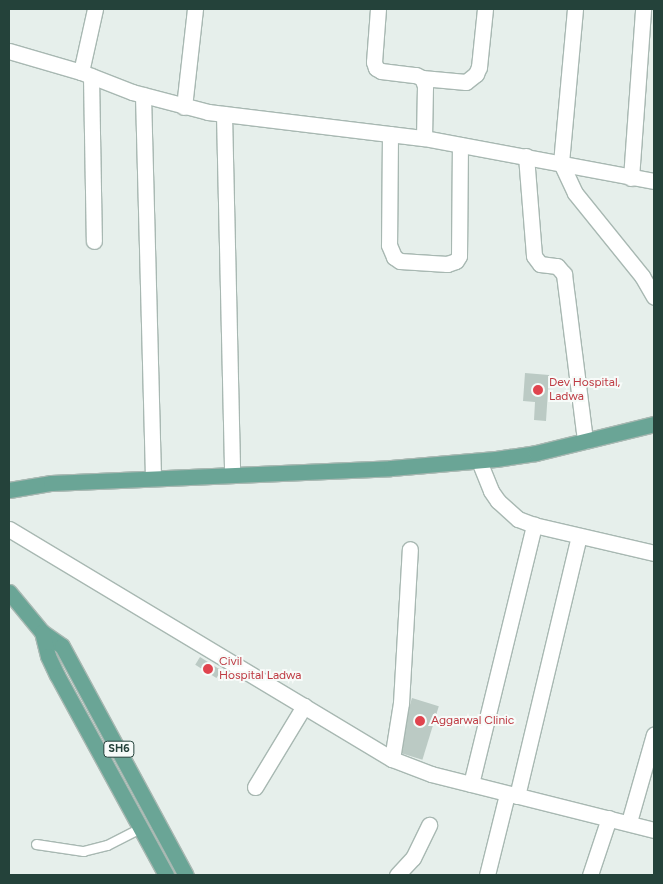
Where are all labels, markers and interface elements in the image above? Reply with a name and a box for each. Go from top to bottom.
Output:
place label: Dev Hospital, Ladwa [549,376,620,404]
marker: Dev Hospital, Ladwa [531,383,545,397]
place label: Civil Hospital Ladwa [219,655,301,683]
marker: Civil Hospital Ladwa [201,662,215,676]
marker: Aggarwal Clinic [413,714,427,728]
place label: Aggarwal Clinic [431,714,514,728]
road number: SH6 [103,741,135,758]

